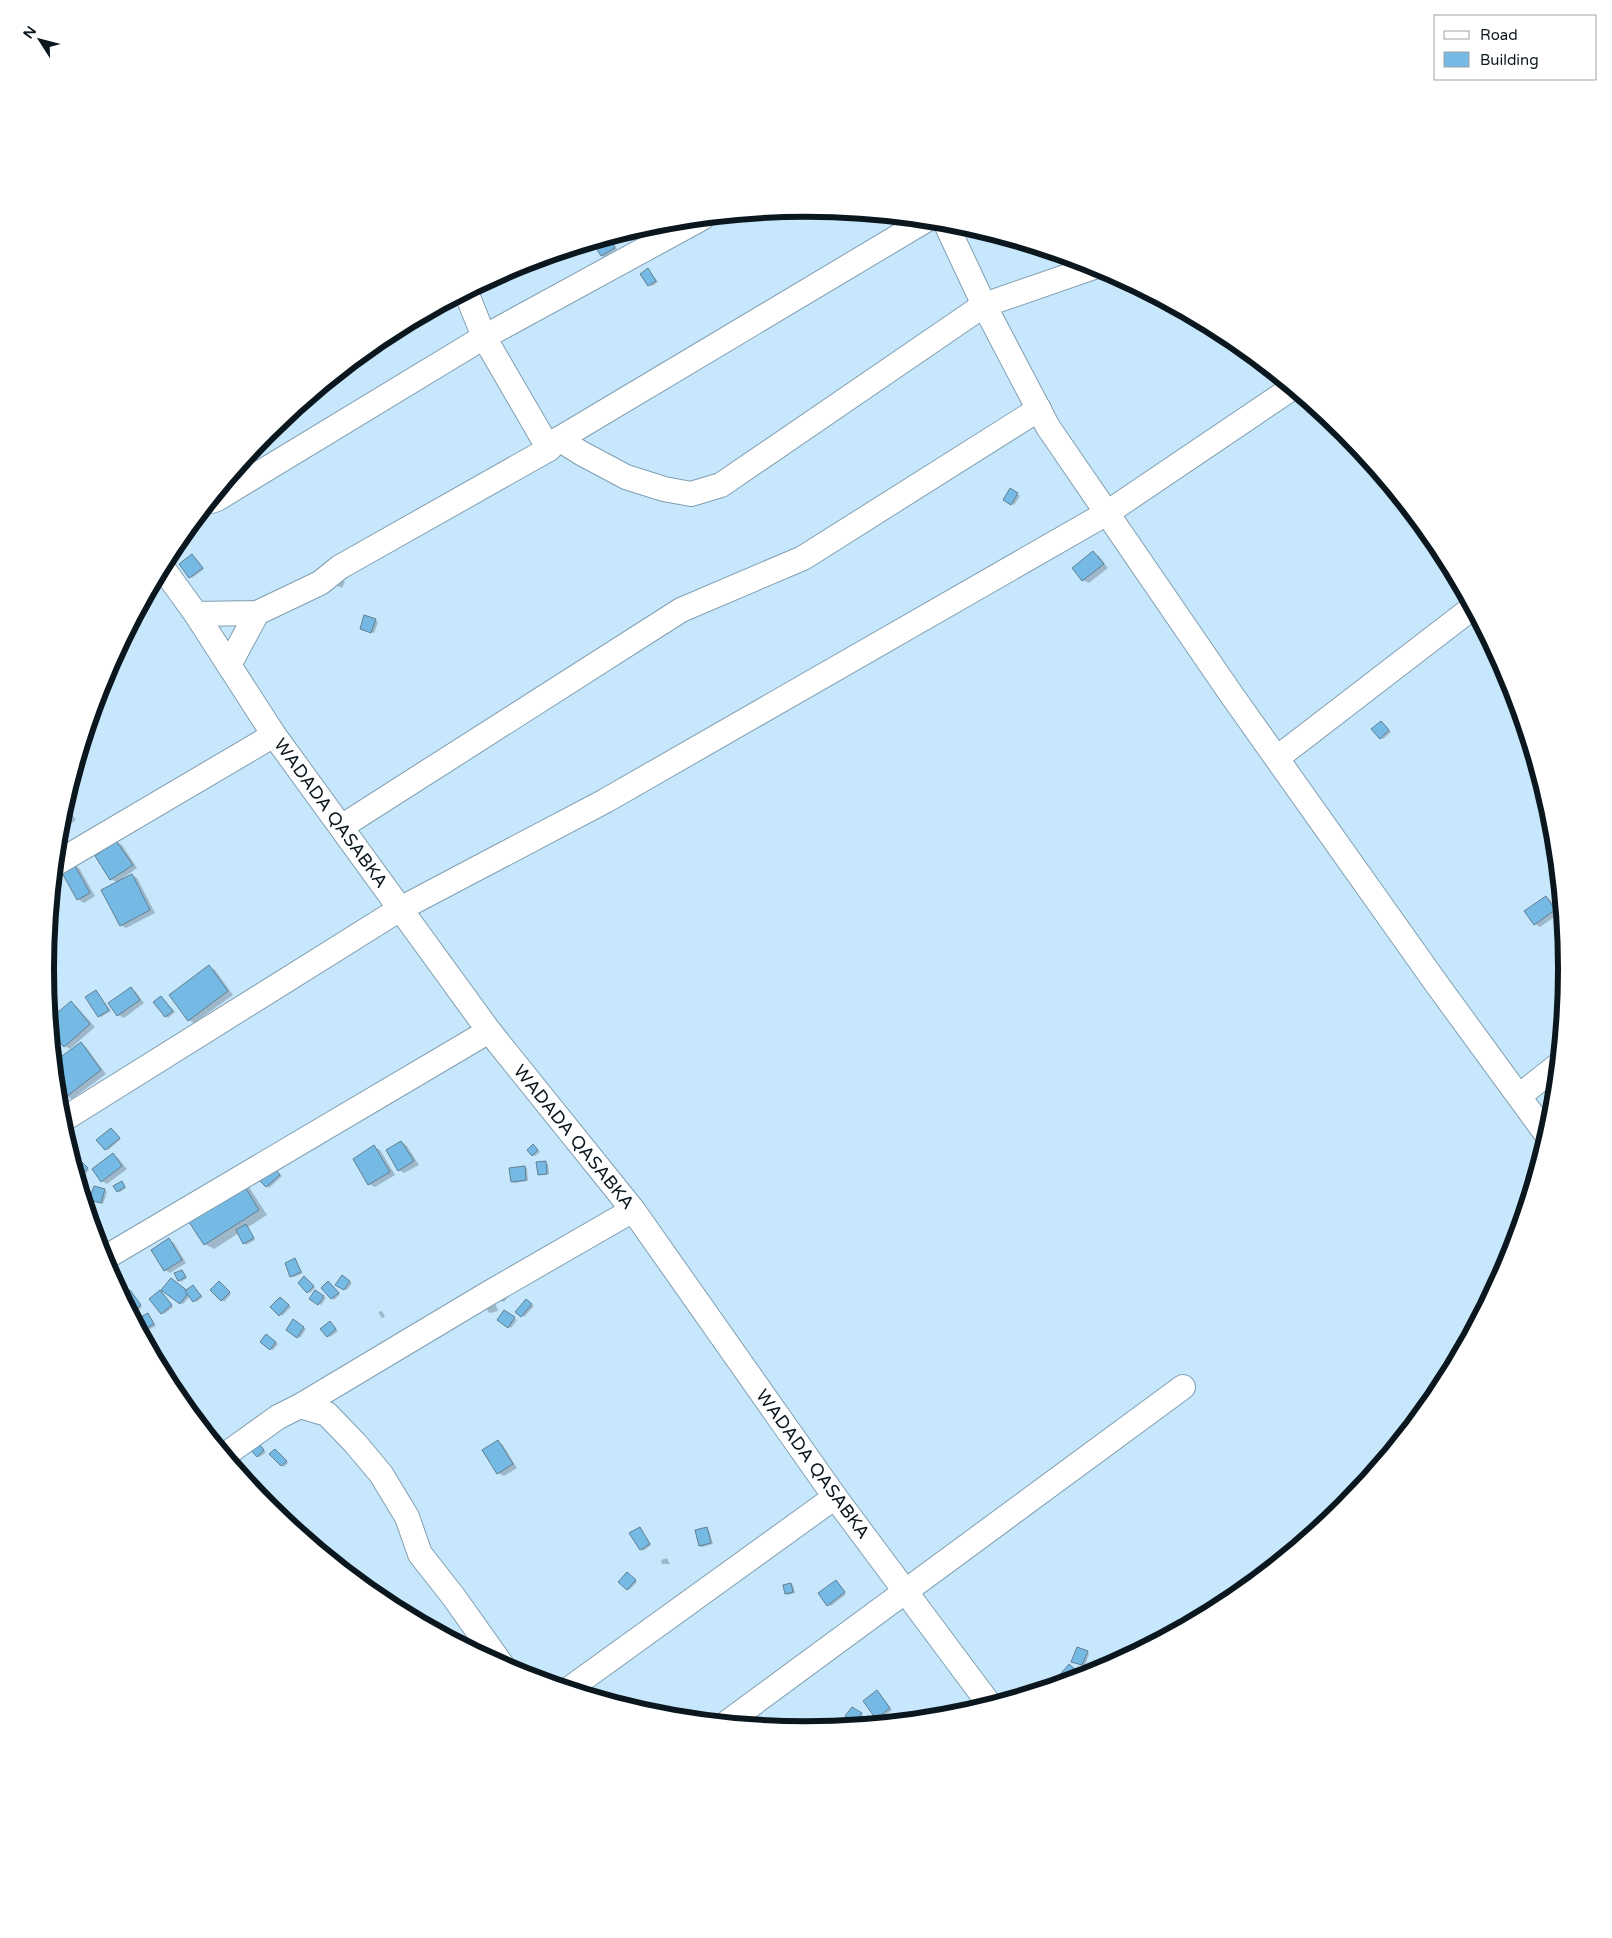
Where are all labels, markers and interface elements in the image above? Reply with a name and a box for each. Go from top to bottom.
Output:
north arrow [15,15,65,65]
legend [1434,15,1597,80]
text: N [20,23,40,42]
text: Road [1480,26,1518,44]
text: Building [1480,51,1539,69]
street label: WADADA QASABKA [269,734,393,892]
street label: WADADA QASABKA [509,1060,639,1214]
street label: WADADA QASABKA [751,1385,875,1543]

